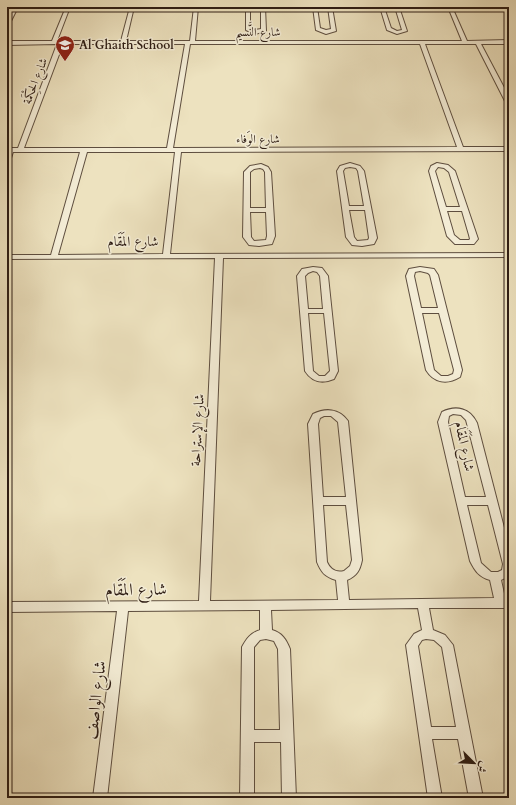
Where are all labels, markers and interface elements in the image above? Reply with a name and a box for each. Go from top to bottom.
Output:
street label: شارع النَّسيم [235,21,281,44]
school or university icon: Al Ghaith School [54,34,76,62]
place label: Al Ghaith School [79,37,174,53]
street label: شارع الحِكْمَة [17,55,54,107]
street label: شارع الوَفاء [236,130,280,150]
street label: شارع المَقَام [108,231,158,254]
street label: شارع الإستراحة [186,393,211,467]
street label: شارع المَقَام [447,419,480,474]
street label: شارع المَقَام [105,576,167,605]
street label: شارع الواصف [79,659,114,741]
north arrow [454,743,494,783]
text: ش [474,759,492,775]

